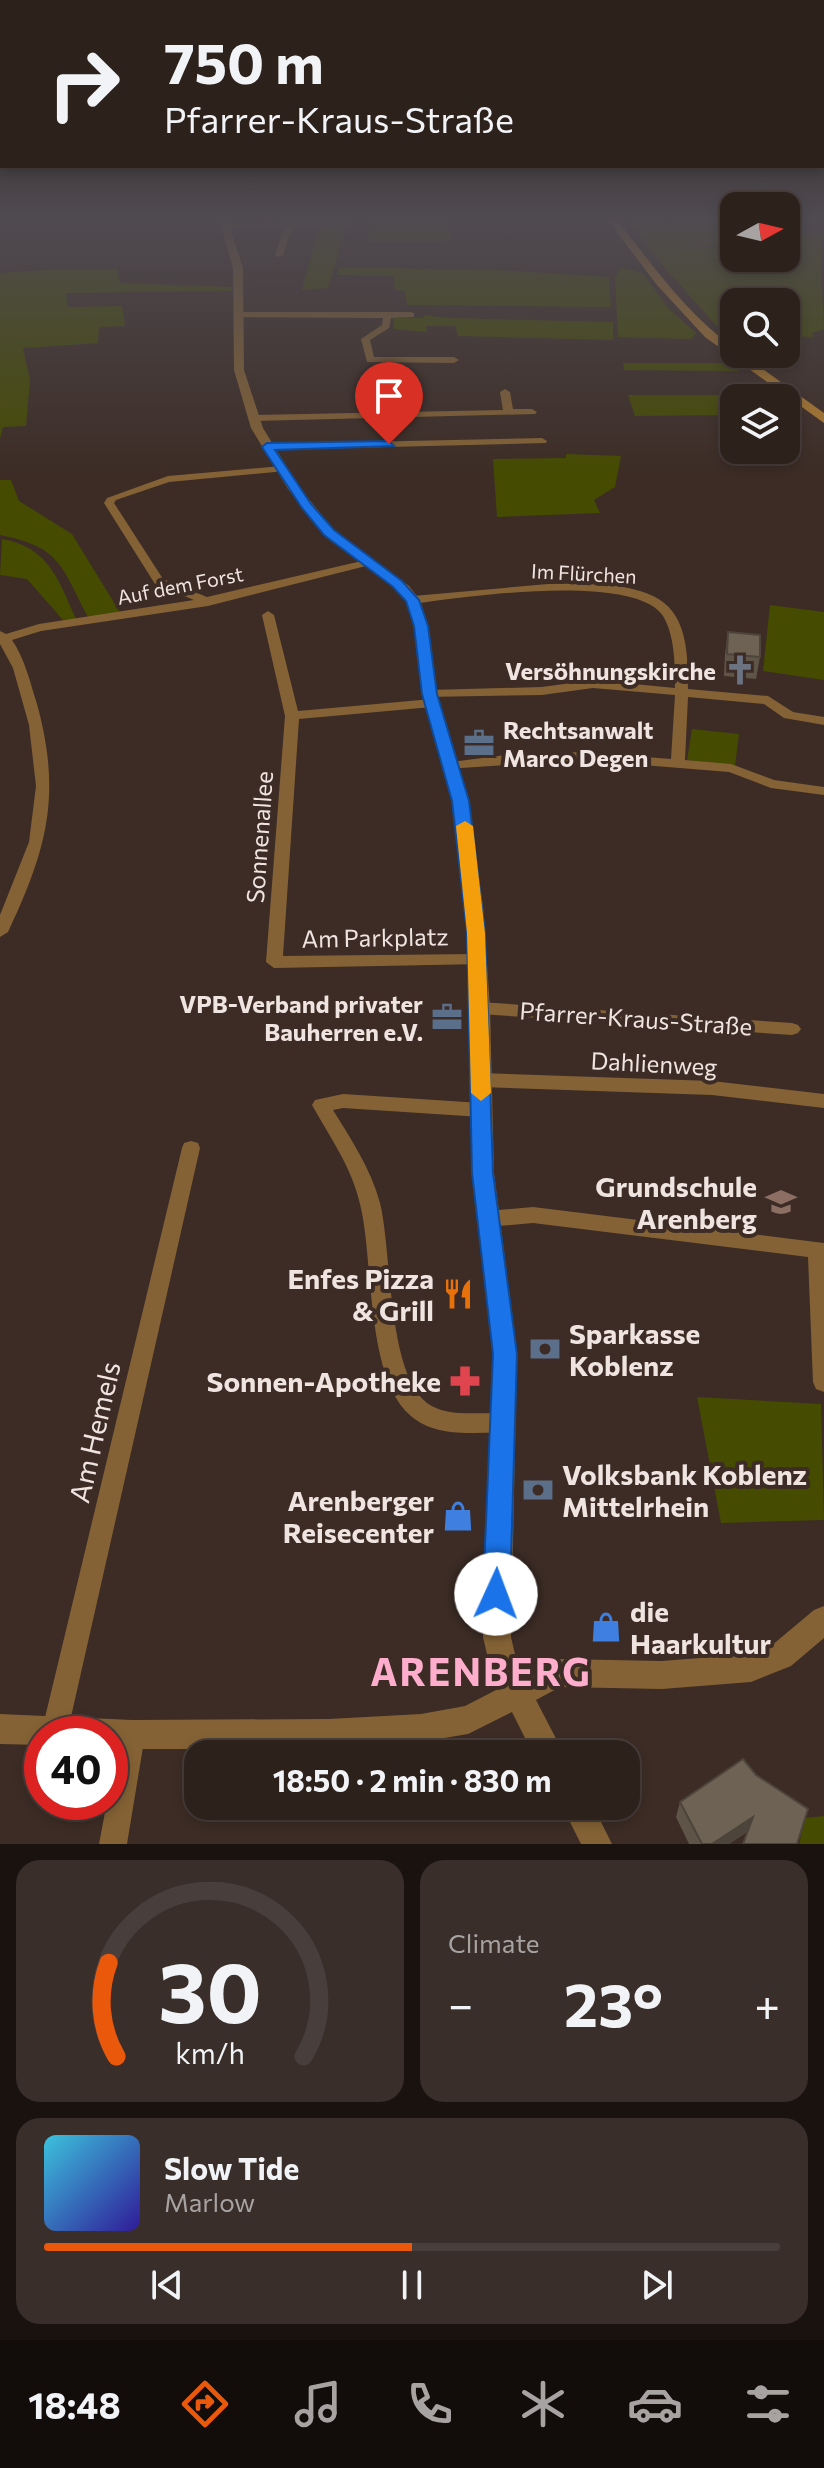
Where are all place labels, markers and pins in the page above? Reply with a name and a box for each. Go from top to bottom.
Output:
pin [355,362,423,444]
church icon: Versöhnungskirche [723,653,757,687]
place label: Versöhnungskirche [505,656,716,685]
place label: Rechtsanwalt Marco Degen [503,715,653,772]
office icon: Rechtsanwalt Marco Degen [462,726,496,760]
place label: VPB-Verband privater Bauherren e.V. [179,989,423,1046]
office icon: VPB-Verband privater Bauherren e.V. [430,1000,464,1034]
place label: Grundschule Arenberg [595,1169,757,1235]
school or university icon: Grundschule Arenberg [764,1185,798,1219]
place label: Enfes Pizza & Grill [287,1261,434,1327]
restaurant icon: Enfes Pizza & Grill [441,1277,475,1311]
place label: Sparkasse Koblenz [569,1316,700,1382]
bank icon: Sparkasse Koblenz [528,1332,562,1366]
place label: Sonnen-Apotheke [207,1364,441,1398]
pharmacy icon: Sonnen-Apotheke [448,1364,482,1398]
place label: Volksbank Koblenz Mittelrhein [562,1457,807,1523]
bank icon: Volksbank Koblenz Mittelrhein [521,1473,555,1507]
place label: Arenberger Reisecenter [283,1483,434,1549]
shop icon: Arenberger Reisecenter [441,1499,475,1533]
place label: die Haarkultur [630,1594,772,1660]
shop icon: die Haarkultur [589,1610,623,1644]

